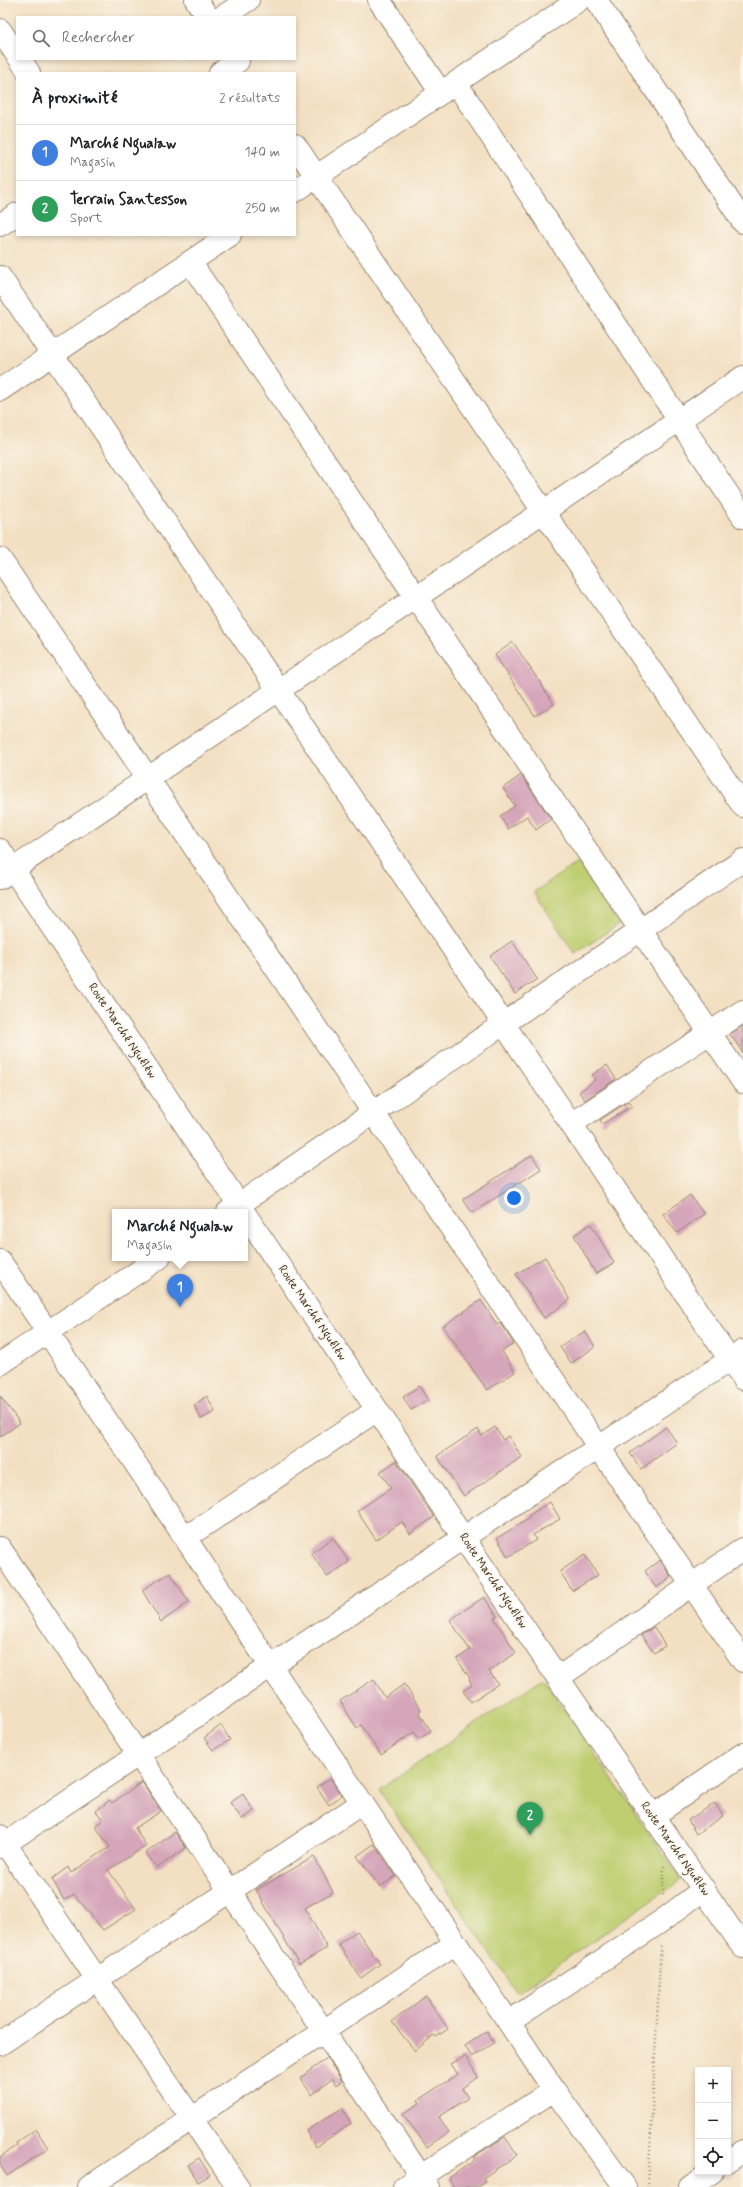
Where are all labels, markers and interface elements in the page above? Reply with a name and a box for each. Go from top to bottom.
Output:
search box [16,16,296,60]
icon: search [30,27,52,49]
text: Rechercher [62,28,135,48]
text: À proximité [32,87,117,109]
text: 2 résultats [219,90,280,107]
text: Marché Ngualaw [70,134,176,154]
text: 1 [42,144,48,161]
text: 140 m [245,144,280,161]
text: Magasin [70,154,115,171]
text: Terrain Santesson [70,190,187,210]
text: 2 [42,200,48,217]
text: 250 m [245,200,280,217]
text: Sport [70,210,102,227]
street label: Route Marché Nguéléw [83,980,160,1082]
your location [504,1188,524,1208]
popup [112,1209,248,1261]
text: Marché Ngualaw [127,1217,233,1237]
text: Magasin [127,1237,172,1254]
street label: Route Marché Nguéléw [273,1262,350,1364]
pin: 1 [167,1274,193,1307]
street label: Route Marché Nguéléw [454,1530,531,1632]
street label: Route Marché Nguéléw [636,1799,714,1900]
pin: 2 [517,1802,543,1835]
map controls [695,2067,731,2175]
button: + [695,2067,731,2103]
button: − [695,2103,731,2139]
button: locate [695,2139,731,2175]

